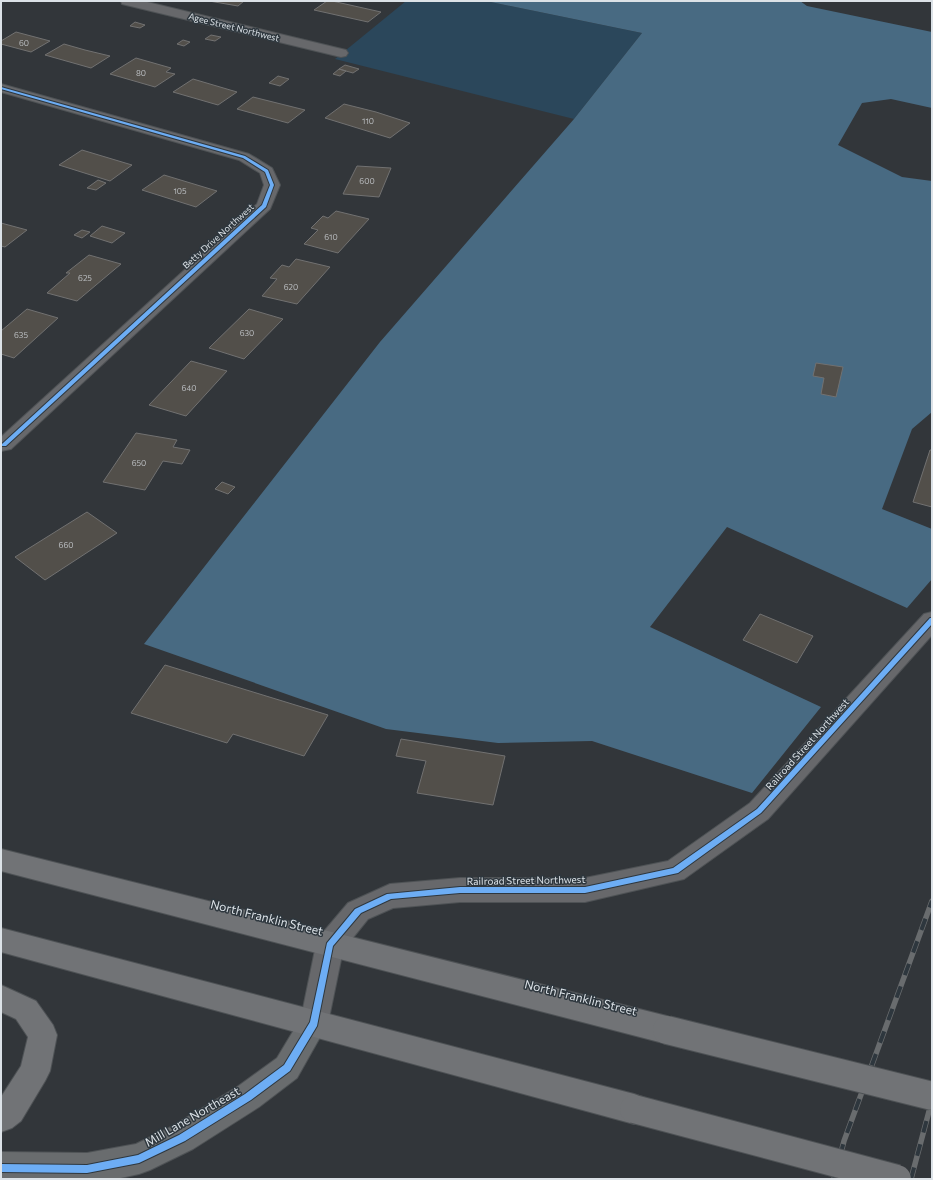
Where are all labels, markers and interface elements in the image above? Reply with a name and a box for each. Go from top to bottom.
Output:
street label: Agee Street Northwest [187,10,281,44]
house number: 60 [19,38,29,48]
house number: 80 [136,68,146,78]
house number: 110 [362,116,374,126]
house number: 600 [359,176,375,186]
house number: 105 [173,186,187,196]
street label: Betty Drive Northwest [180,201,256,271]
house number: 610 [324,232,338,242]
house number: 625 [78,273,92,283]
house number: 620 [284,282,298,292]
house number: 630 [240,328,254,338]
house number: 635 [14,330,28,340]
house number: 640 [182,383,196,393]
house number: 650 [132,458,146,468]
house number: 660 [59,540,73,550]
street label: Railroad Street Northwest [763,696,851,792]
street label: Railroad Street Northwest [466,873,586,887]
street label: North Franklin Street [209,896,325,938]
street label: North Franklin Street [523,976,639,1018]
street label: Mill Lane Northeast [142,1083,242,1149]

